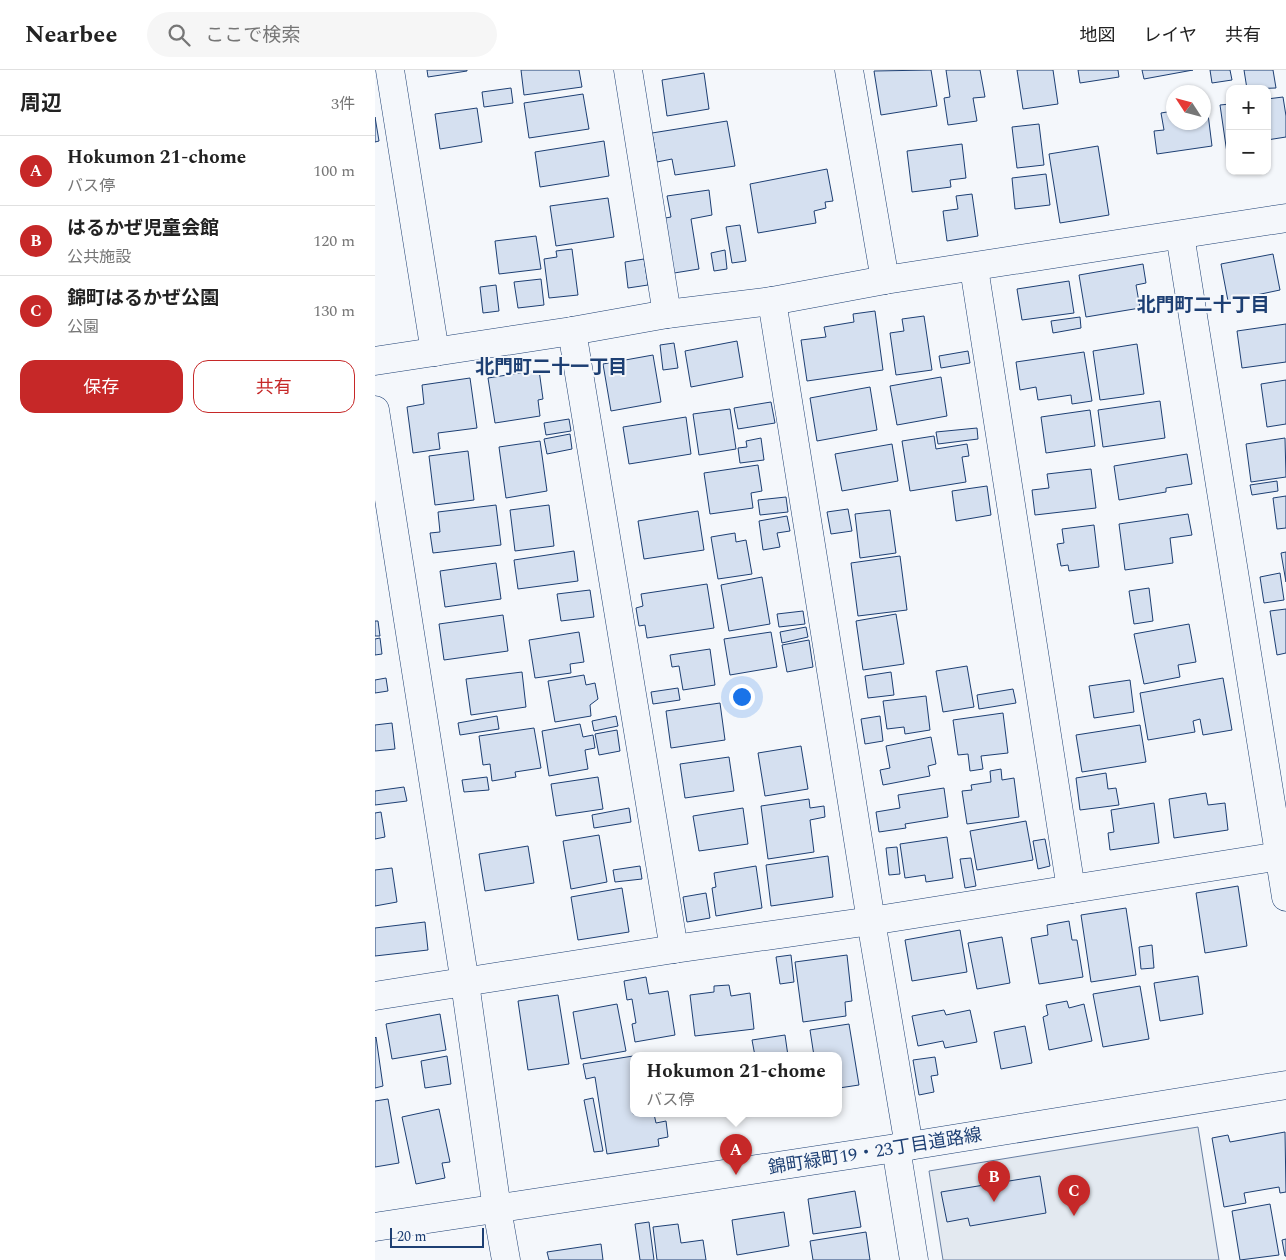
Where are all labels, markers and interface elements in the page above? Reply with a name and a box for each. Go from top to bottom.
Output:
search box [147,12,497,57]
text: Nearbee [25,17,117,53]
icon: search [165,21,193,49]
text: ここで検索 [205,21,300,50]
text: 地図 [1080,22,1116,49]
text: レイヤ [1144,22,1197,49]
text: 共有 [1225,22,1261,49]
north arrow [1166,85,1211,130]
map controls [1226,85,1271,175]
button: + [1226,85,1271,130]
text: 周辺 [20,88,62,120]
text: 3件 [331,92,355,116]
button: − [1226,130,1271,175]
text: Hokumon 21-chome [67,143,246,172]
text: A [30,159,42,183]
text: 100 m [313,159,355,183]
text: バス停 [67,174,115,198]
text: はるかぜ児童会館 [67,214,219,243]
text: B [30,229,42,253]
text: 120 m [313,229,355,253]
text: 公共施設 [67,245,131,269]
text: 錦町はるかぜ公園 [67,284,219,313]
district label: 北門町二十丁目 [1136,291,1270,320]
text: C [30,299,42,323]
text: 130 m [313,299,355,323]
text: 公園 [67,315,99,339]
district label: 北門町二十一丁目 [475,353,627,382]
button: 保存 [20,360,183,413]
button: 共有 [193,360,355,413]
your location [729,684,755,710]
popup [630,1052,842,1117]
text: Hokumon 21-chome [646,1057,826,1086]
text: バス停 [646,1088,694,1112]
street label: 錦町緑町19・23丁目道路線 [766,1121,984,1182]
pin: A [720,1134,752,1175]
pin: B [978,1161,1010,1202]
pin: C [1058,1175,1090,1216]
scale bar [390,1225,484,1248]
text: 20 m [397,1226,427,1247]

